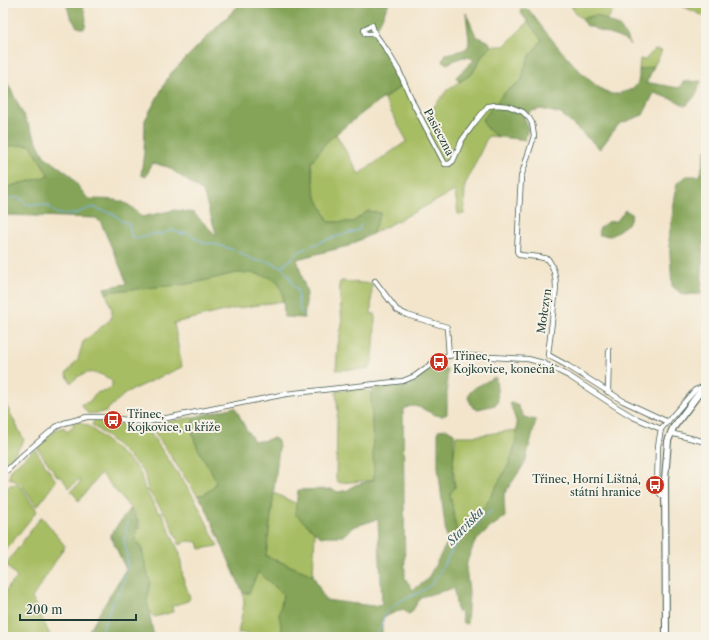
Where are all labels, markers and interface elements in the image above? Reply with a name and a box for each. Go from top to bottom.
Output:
street label: Pasieczna [421,106,457,158]
street label: Mołczyn [534,287,554,334]
place label: Třinec, Kojkovice, konečná [453,349,555,376]
bus stop icon: Třinec, Kojkovice, konečná [428,351,450,373]
place label: Třinec, Kojkovice, u kříže [127,407,220,434]
bus stop icon: Třinec, Kojkovice, u kříže [102,409,124,431]
place label: Třinec, Horní Líštná, státní hranice [532,472,641,499]
bus stop icon: Třinec, Horní Líštná, státní hranice [644,474,666,496]
water label: Staviska [443,504,487,549]
scale bar [20,596,136,622]
text: 200 m [26,602,63,617]

